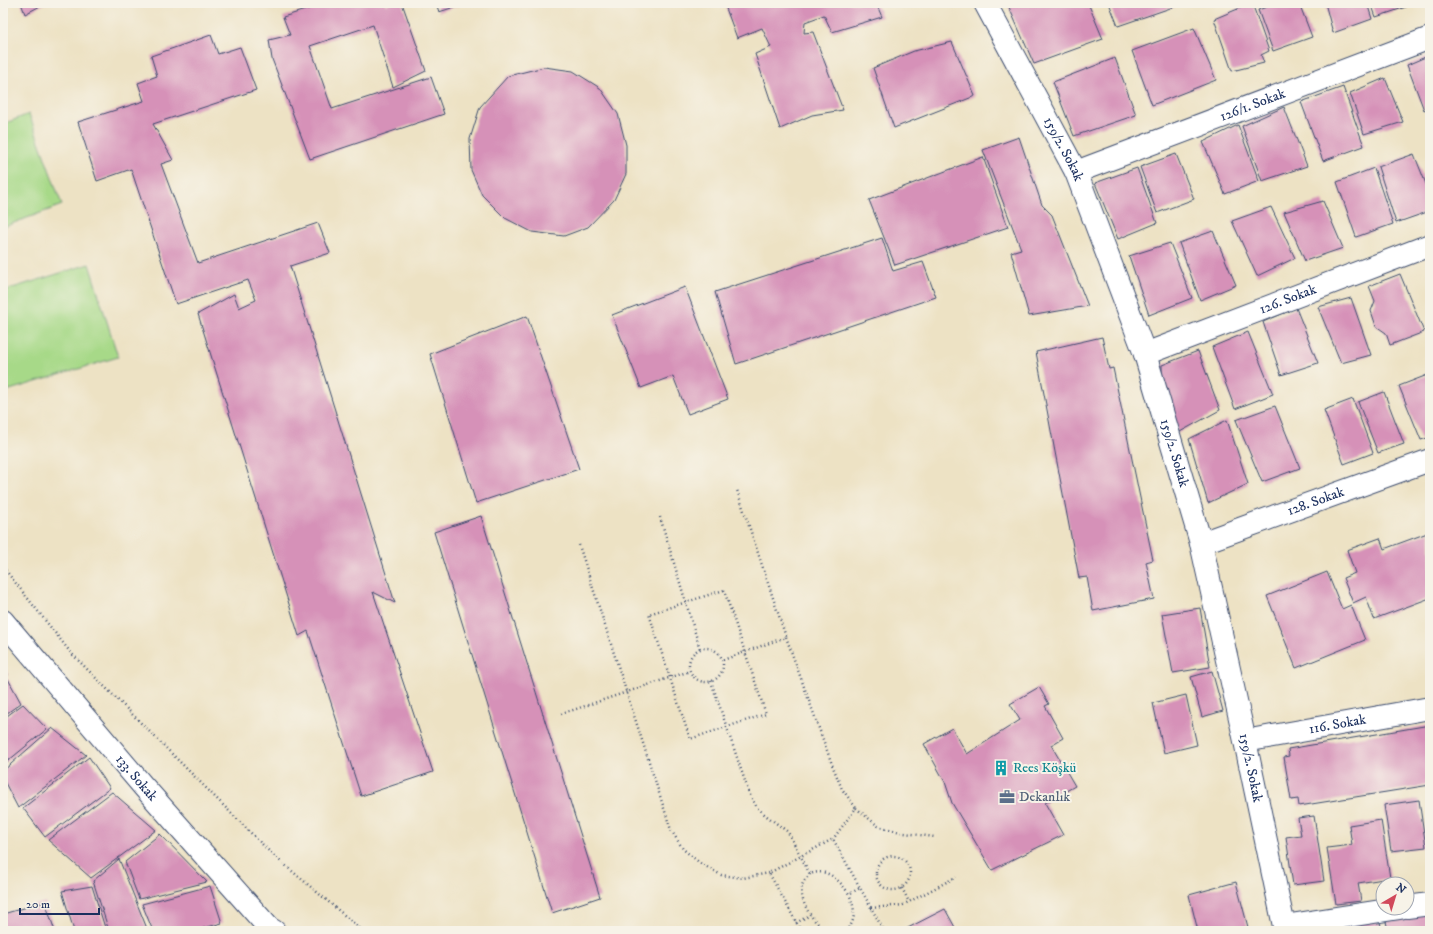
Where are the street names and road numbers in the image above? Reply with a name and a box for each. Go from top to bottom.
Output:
street label: 126/1. Sokak [1217,85,1288,126]
street label: 159/2. Sokak [1039,114,1088,184]
street label: 126. Sokak [1257,280,1319,318]
street label: 159/2. Sokak [1156,417,1193,489]
street label: 128. Sokak [1285,483,1347,520]
street label: 116. Sokak [1307,711,1368,738]
street label: 159/2. Sokak [1235,732,1267,804]
street label: 133. Sokak [111,751,161,805]

